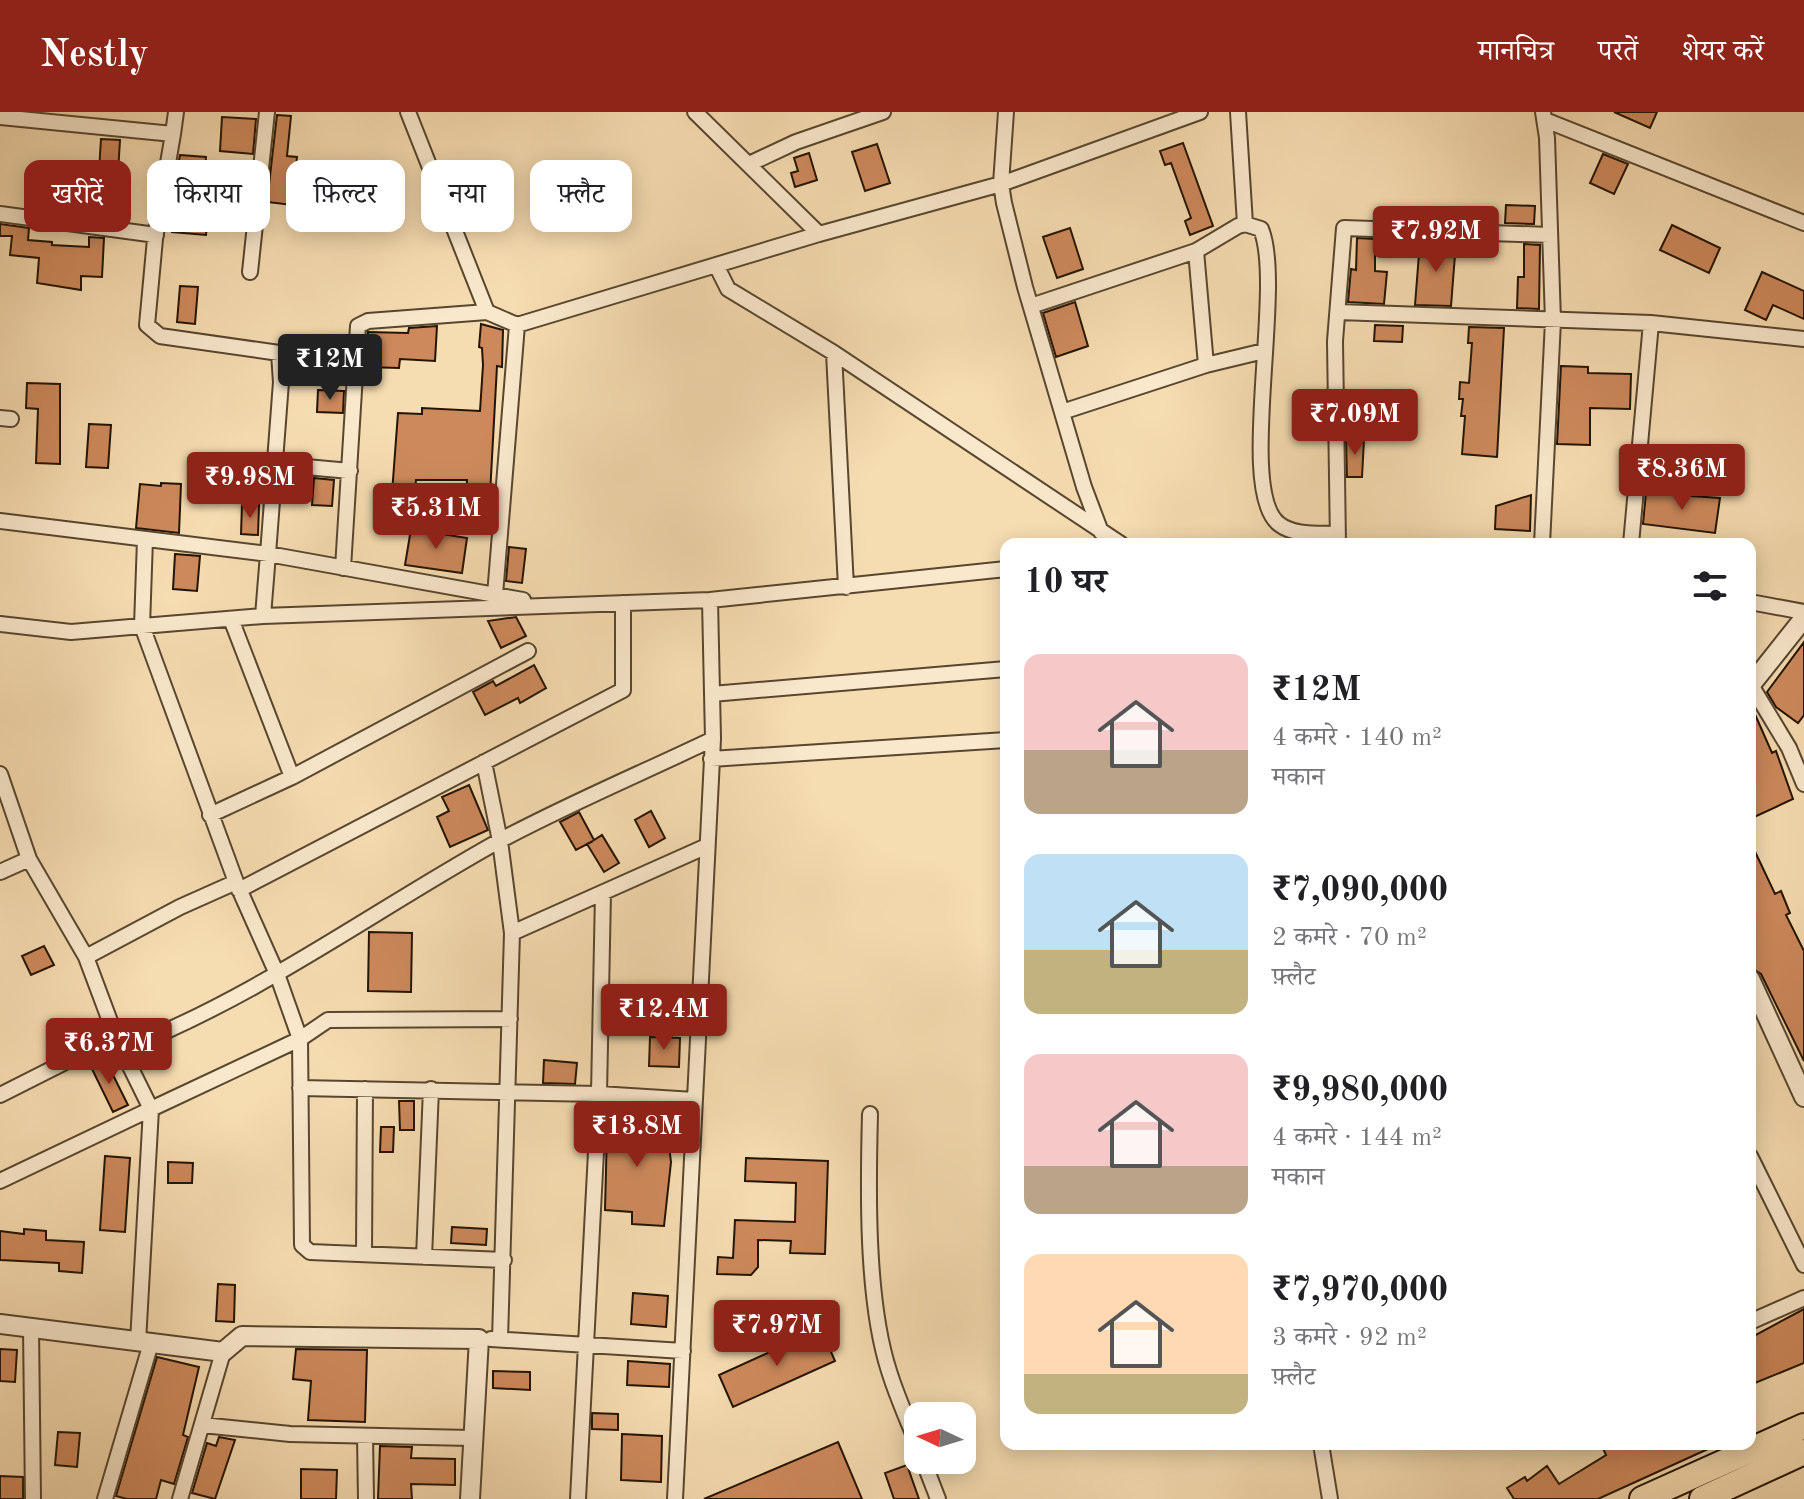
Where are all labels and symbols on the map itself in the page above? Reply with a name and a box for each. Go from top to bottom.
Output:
pin: ₹7.92M [1371,206,1501,274]
pin: ₹12M [283,334,377,402]
pin: ₹7.09M [1290,389,1420,457]
pin: ₹8.36M [1617,444,1747,512]
pin: ₹9.98M [185,452,315,520]
pin: ₹5.31M [371,483,501,551]
pin: ₹12.4M [599,984,729,1052]
pin: ₹6.37M [44,1018,174,1086]
pin: ₹13.8M [572,1101,702,1169]
pin: ₹7.97M [712,1300,842,1368]
north arrow [904,1402,976,1474]

